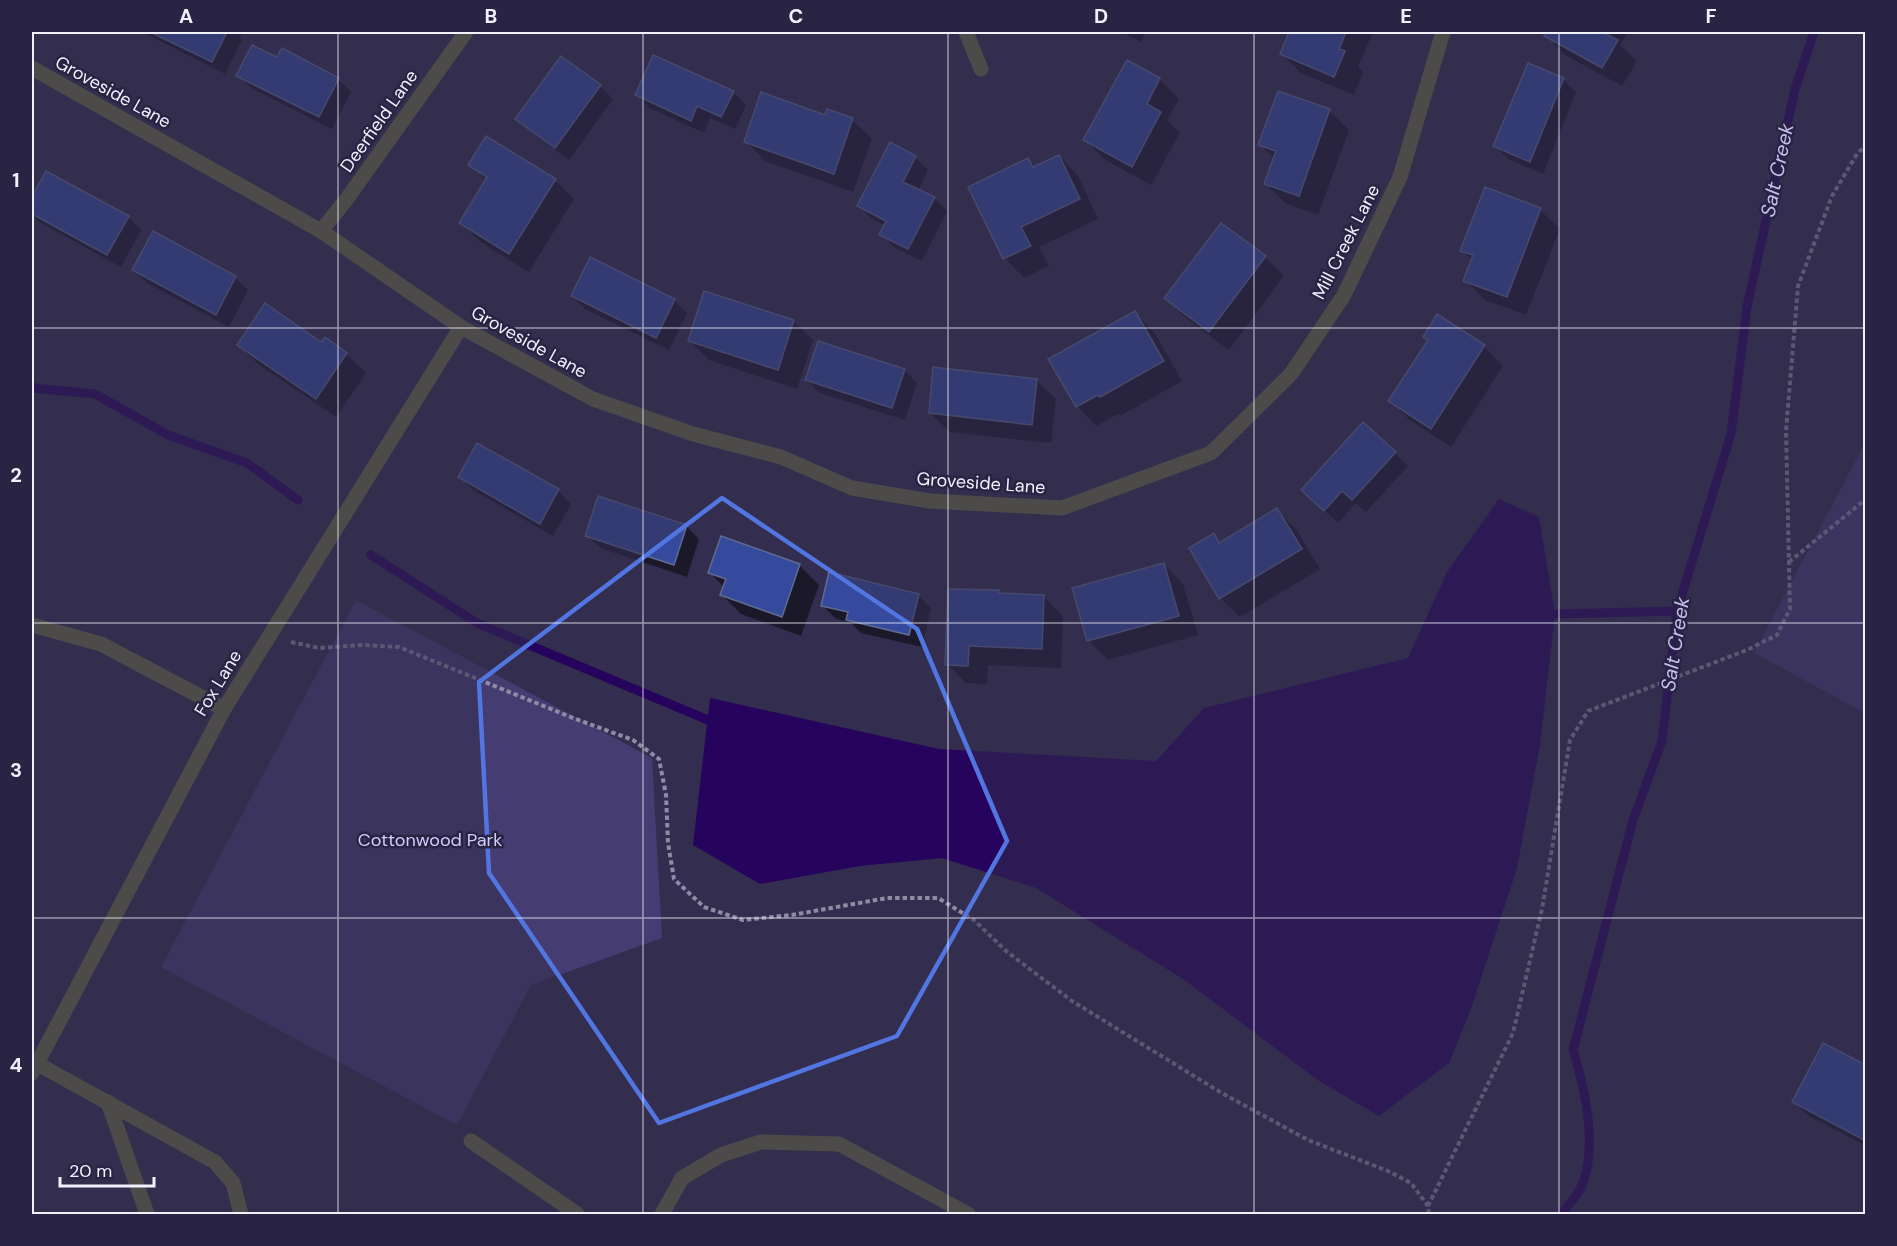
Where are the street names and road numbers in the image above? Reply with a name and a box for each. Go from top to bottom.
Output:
street label: Groveside Lane [51,50,175,134]
street label: Deerfield Lane [335,65,423,177]
street label: Mill Creek Lane [1307,181,1385,303]
street label: Groveside Lane [467,300,591,384]
street label: Groveside Lane [916,467,1046,499]
street label: Fox Lane [189,645,247,721]

